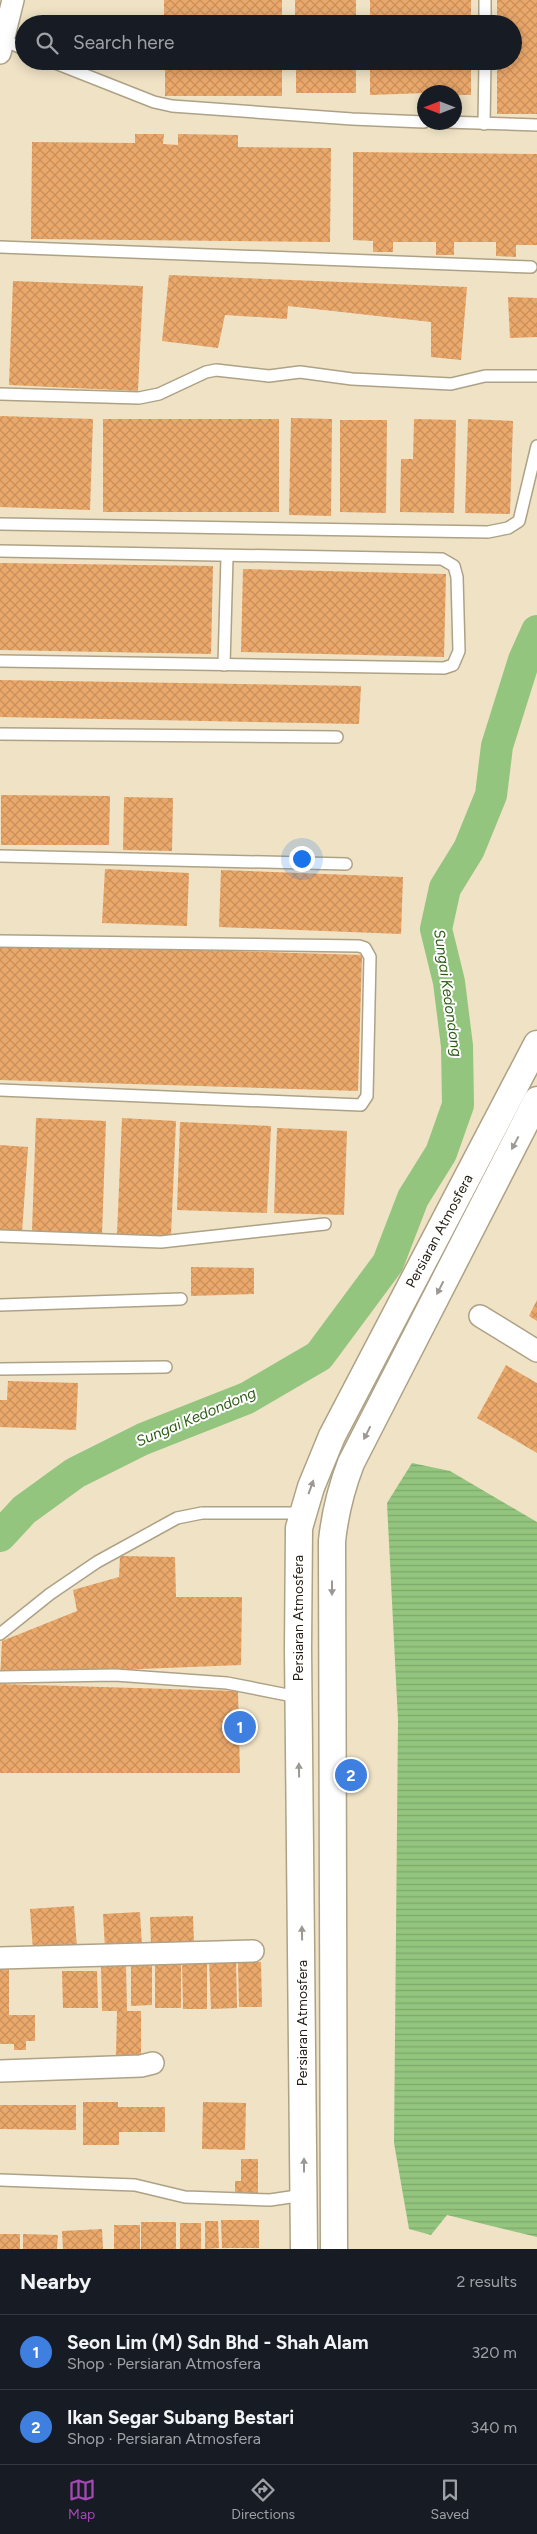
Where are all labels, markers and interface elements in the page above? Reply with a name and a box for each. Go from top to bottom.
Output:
search box [15,15,522,70]
icon: search [33,29,61,57]
text: Search here [73,31,175,54]
north arrow [417,85,462,130]
your location [289,846,315,872]
water label: Sungai Kedondong [430,928,466,1058]
one-way arrow [511,1136,519,1151]
street label: Persiaran Atmosfera [402,1171,477,1291]
one-way arrow [436,1281,444,1295]
water label: Sungai Kedondong [133,1384,259,1450]
one-way arrow [363,1425,371,1440]
one-way arrow [307,1479,315,1494]
street label: Persiaran Atmosfera [290,1555,307,1681]
one-way arrow [328,1581,336,1597]
pin: 1 [224,1708,256,1746]
pin: 2 [335,1756,367,1794]
one-way arrow [295,1762,303,1778]
one-way arrow [297,1925,305,1941]
street label: Persiaran Atmosfera [294,1960,311,2086]
one-way arrow [299,2157,307,2173]
text: Nearby [20,2269,91,2294]
text: 2 results [457,2272,517,2291]
text: Seon Lim (M) Sdn Bhd - Shah Alam [67,2331,369,2354]
text: 1 [33,2343,39,2362]
text: 320 m [472,2343,517,2362]
text: Shop · Persiaran Atmosfera [67,2354,261,2373]
text: Ikan Segar Subang Bestari [67,2406,294,2429]
text: 2 [31,2418,41,2437]
text: 340 m [471,2418,517,2437]
text: Shop · Persiaran Atmosfera [67,2429,261,2448]
tab: Map [68,2476,96,2523]
tab: Directions [231,2476,295,2523]
tab: Saved [431,2476,469,2523]

